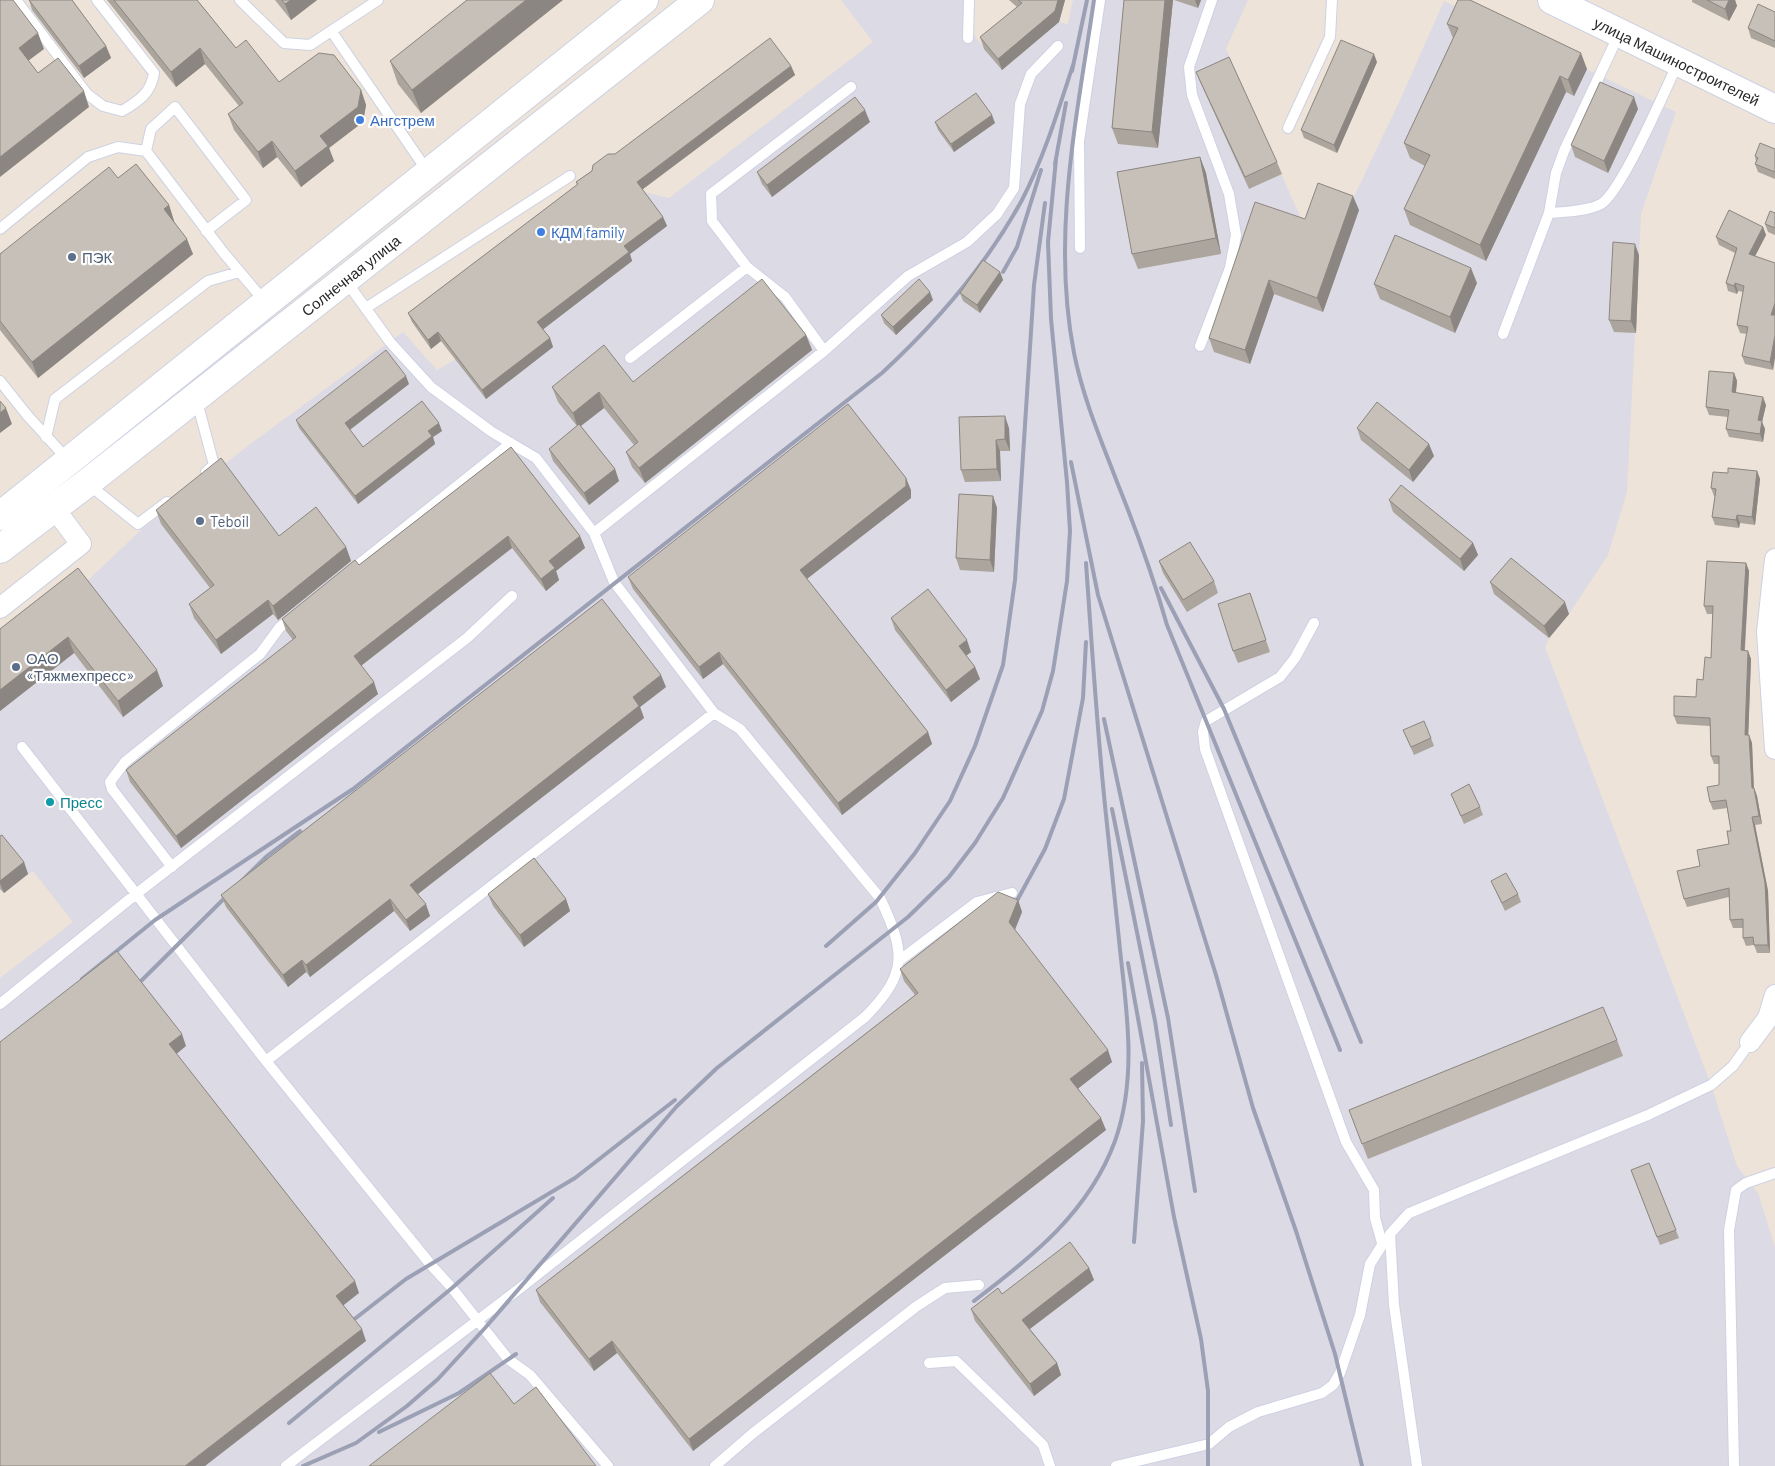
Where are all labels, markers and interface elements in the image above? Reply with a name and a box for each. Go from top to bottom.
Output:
street label: улица Машиностроителей [1591,13,1763,109]
place label: Ангстрем [370,111,435,129]
marker: Ангстрем [354,114,366,126]
place label: КДМ family [551,223,625,241]
marker: КДМ family [535,226,547,238]
street label: Солнечная улица [298,230,404,320]
place label: ПЭК [82,248,113,266]
marker: ПЭК [66,251,78,263]
place label: Teboil [210,512,249,530]
marker: Teboil [194,515,206,527]
place label: ОАО «Тяжмехпресс» [26,649,134,684]
marker: ОАО «Тяжмехпресс» [10,661,22,673]
place label: Пресс [60,793,103,811]
marker: Пресс [44,796,56,808]

